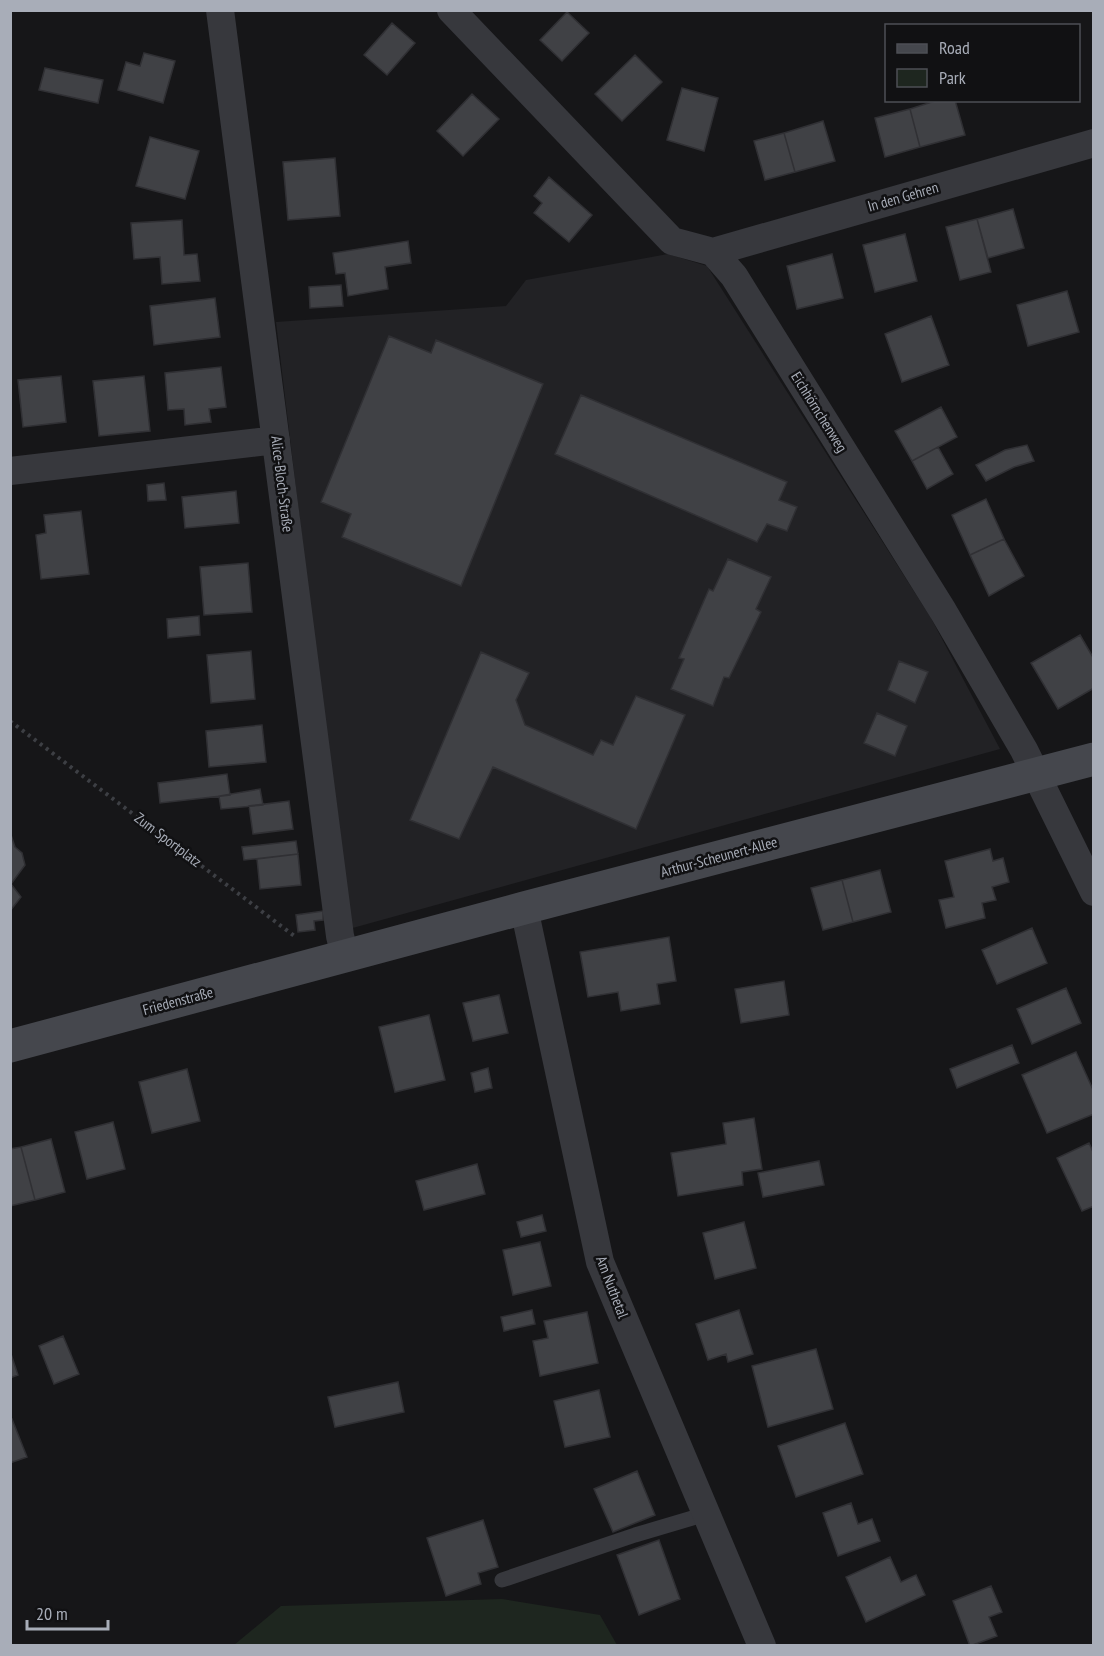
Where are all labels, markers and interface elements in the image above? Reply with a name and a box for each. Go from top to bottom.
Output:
legend [885,24,1080,102]
text: Road [939,36,970,59]
text: Park [939,66,966,89]
street label: In den Gehren [865,177,940,216]
street label: Eichhörnchenweg [787,368,852,456]
street label: Alice-Bloch-Straße [267,435,298,533]
street label: Zum Sportplatz [131,808,206,871]
street label: Arthur-Scheunert-Allee [658,832,779,881]
street label: Friedenstraße [141,982,215,1019]
street label: Am Nuthetal [592,1253,633,1321]
scale bar [27,1593,108,1631]
text: 20 m [36,1602,68,1625]

